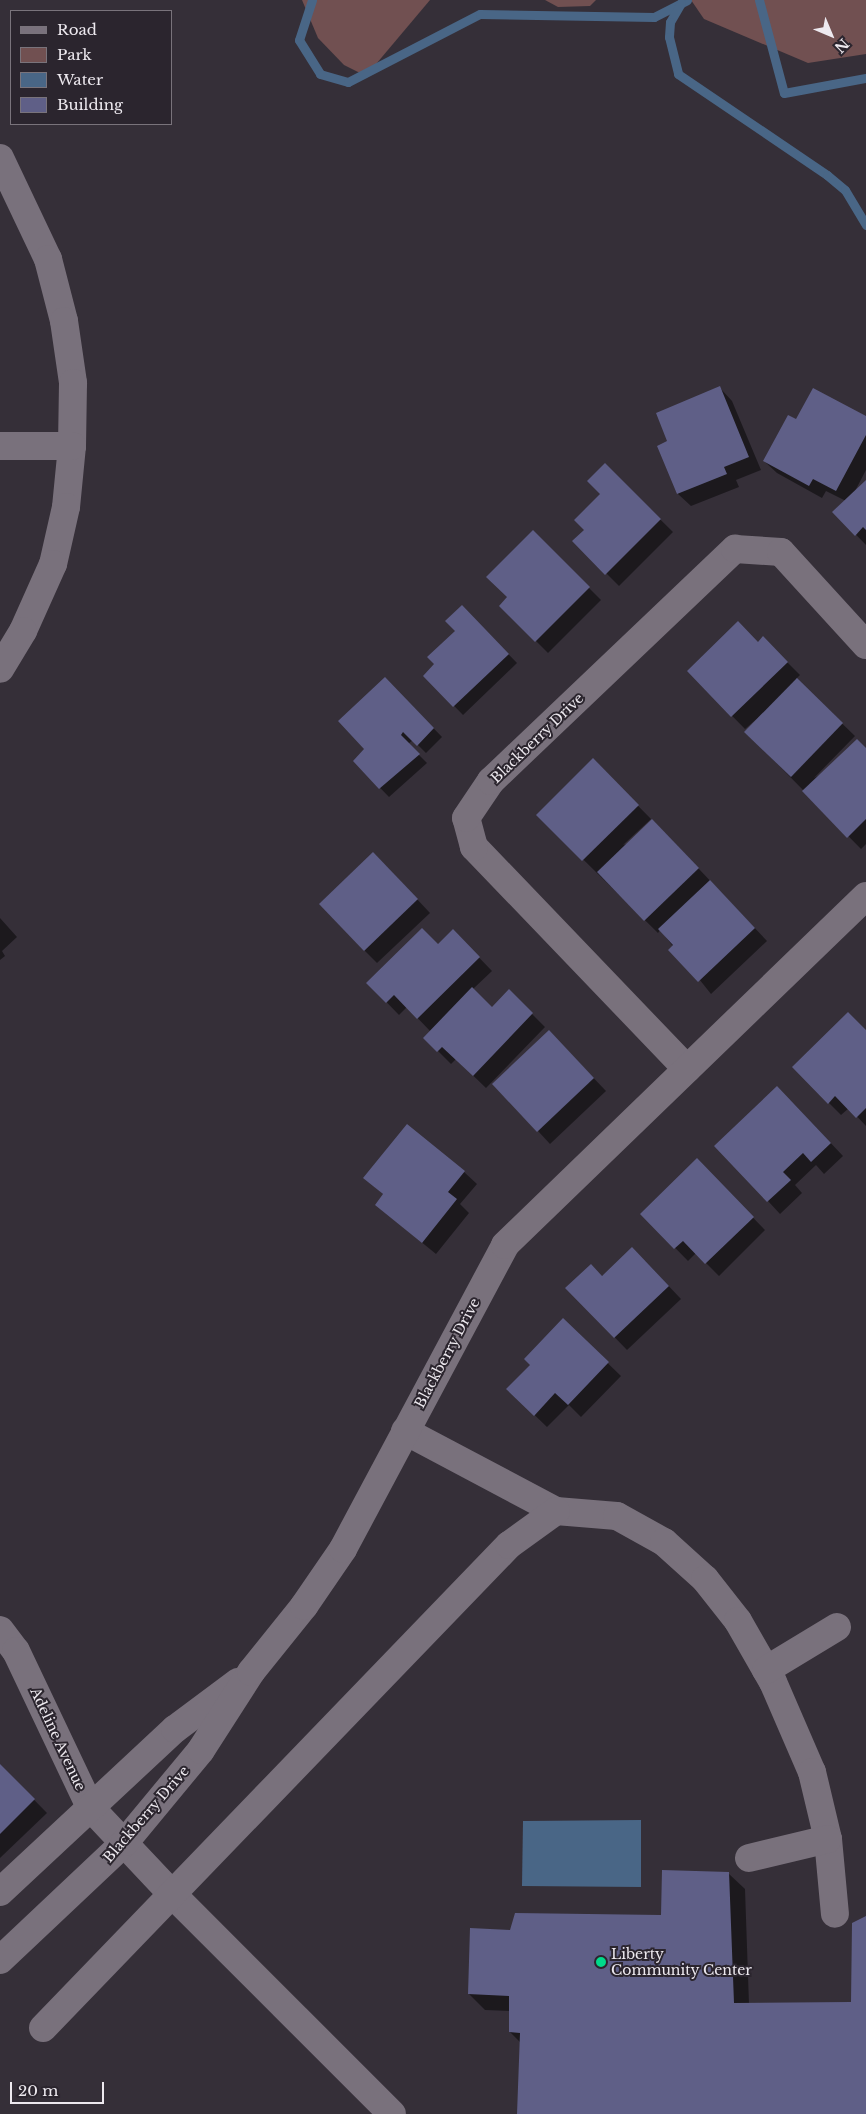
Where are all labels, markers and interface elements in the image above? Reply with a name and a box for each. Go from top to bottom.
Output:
legend [10,10,172,125]
north arrow [806,10,856,60]
text: Road [57,20,97,39]
text: N [831,35,853,57]
text: Park [57,45,92,64]
text: Water [57,70,103,89]
text: Building [57,95,123,114]
street label: Blackberry Drive [487,689,587,787]
street label: Blackberry Drive [411,1295,483,1411]
street label: Adeline Avenue [27,1685,89,1793]
street label: Blackberry Drive [99,1762,193,1866]
place label: Liberty Community Center [611,1946,752,1978]
marker: Liberty Community Center [595,1956,607,1968]
scale bar [12,2072,106,2104]
text: 20 m [18,2081,58,2100]

